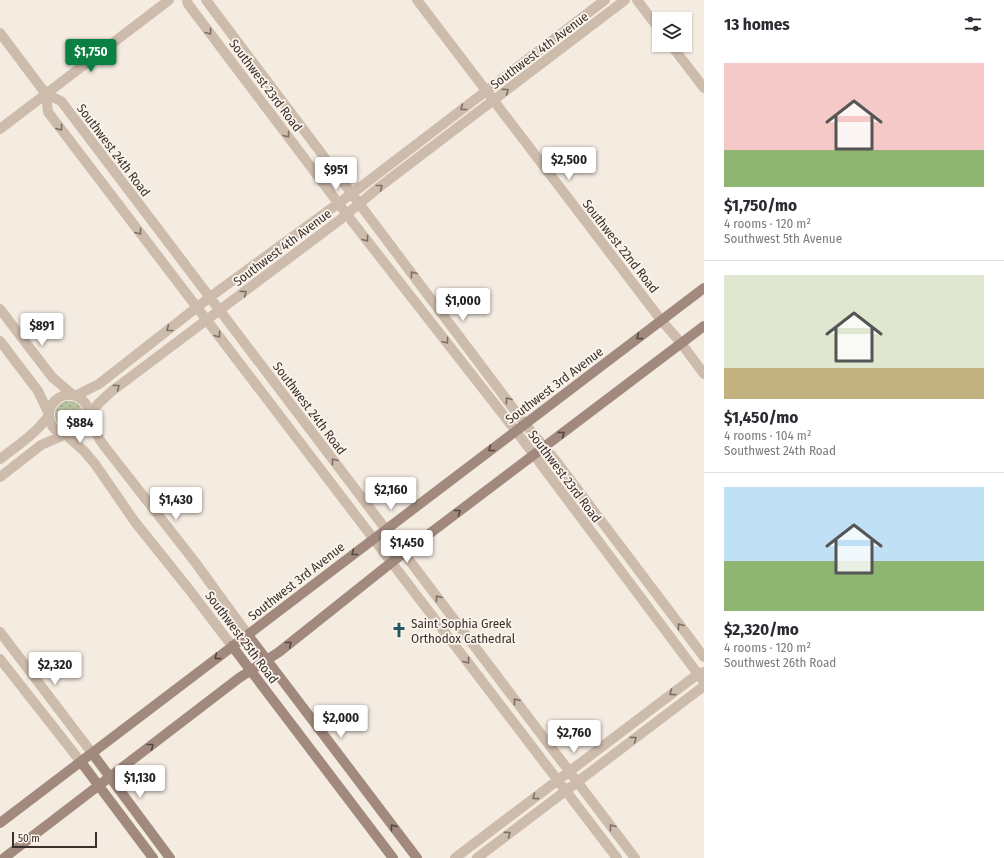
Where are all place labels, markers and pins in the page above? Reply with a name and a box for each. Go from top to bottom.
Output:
pin: $1,750 [58,39,124,73]
pin: $2,500 [536,147,602,181]
pin: $951 [312,157,360,191]
pin: $1,000 [430,288,496,322]
pin: $891 [18,313,66,347]
pin: $884 [56,410,104,444]
pin: $2,160 [358,477,424,511]
pin: $1,430 [143,487,209,521]
pin: $1,450 [374,530,440,564]
place label: Saint Sophia Greek Orthodox Cathedral [411,616,516,646]
church icon: Saint Sophia Greek Orthodox Cathedral [390,621,408,639]
pin: $2,320 [22,652,88,686]
pin: $2,000 [308,705,374,739]
pin: $2,760 [541,720,607,754]
pin: $1,130 [107,765,173,799]

